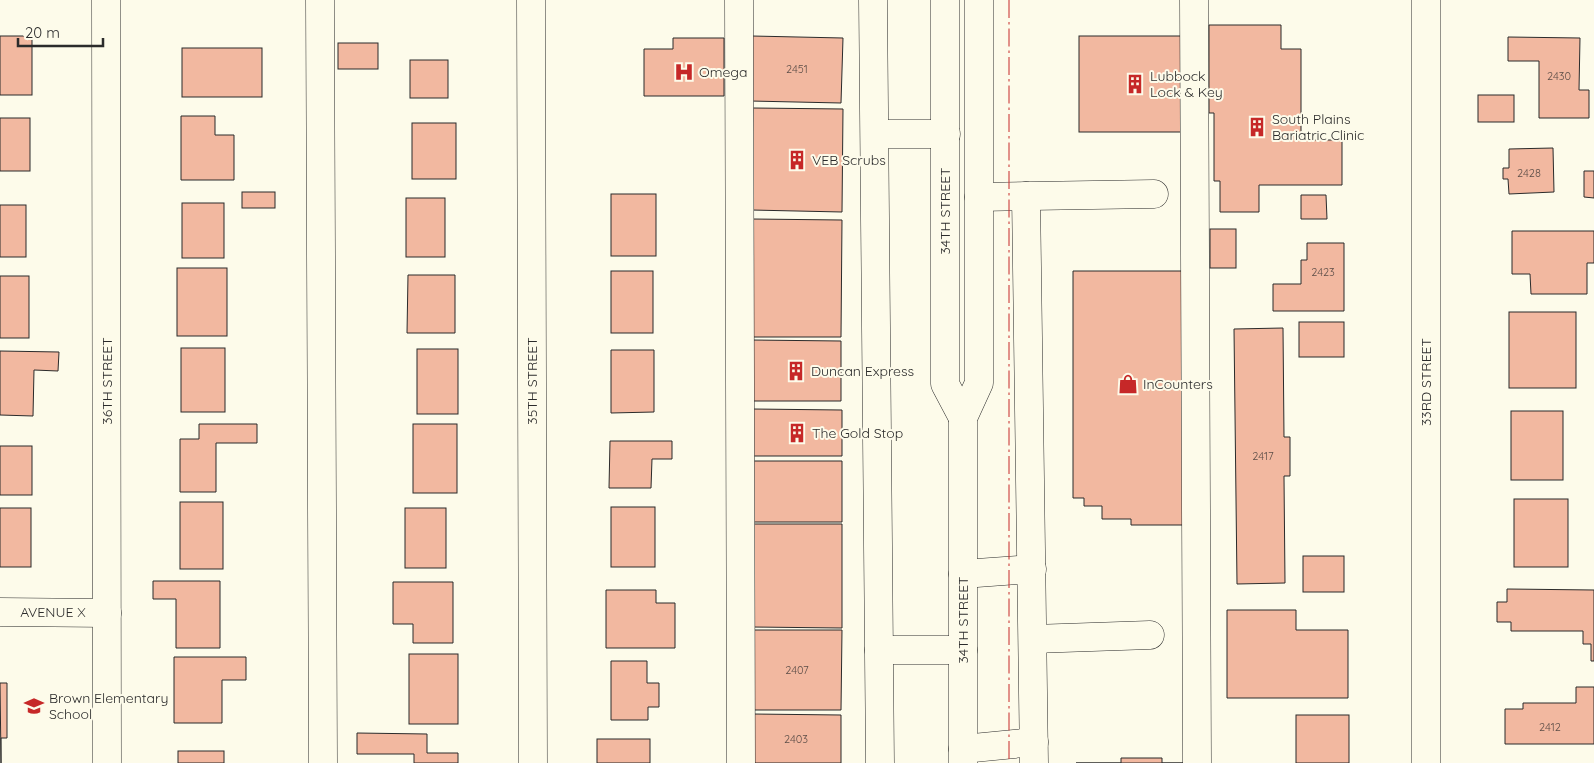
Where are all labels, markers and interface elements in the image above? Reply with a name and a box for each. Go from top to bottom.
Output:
scale bar [18,15,102,47]
text: 20 m [25,23,60,42]
hospital icon: Omega [673,61,695,83]
house number: 2451 [786,62,808,76]
place label: Omega [699,63,747,81]
place label: Lubbock Lock & Key [1150,67,1223,101]
house number: 2430 [1547,69,1571,83]
building icon: Lubbock Lock & Key [1124,73,1146,95]
place label: South Plains Bariatric Clinic [1272,110,1364,144]
building icon: South Plains Bariatric Clinic [1246,116,1268,138]
building icon: VEB Scrubs [786,149,808,171]
place label: VEB Scrubs [812,151,886,169]
house number: 2428 [1517,166,1541,180]
street label: 34TH STREET [936,167,954,255]
house number: 2423 [1311,265,1335,279]
street label: 36TH STREET [98,337,116,425]
street label: 35TH STREET [523,337,541,425]
street label: 33RD STREET [1417,338,1435,426]
building icon: Duncan Express [785,360,807,382]
place label: Duncan Express [811,362,914,380]
shop icon: InCounters [1117,373,1139,395]
place label: InCounters [1143,375,1213,393]
building icon: The Gold Stop [786,422,808,444]
place label: The Gold Stop [812,424,903,442]
house number: 2417 [1252,449,1274,463]
street label: 34TH STREET [954,576,972,664]
street label: AVENUE X [20,603,86,621]
house number: 2407 [785,663,809,677]
place label: Brown Elementary School [49,689,168,723]
school or university icon: Brown Elementary School [23,695,45,717]
house number: 2412 [1539,720,1561,734]
house number: 2403 [784,732,808,746]

